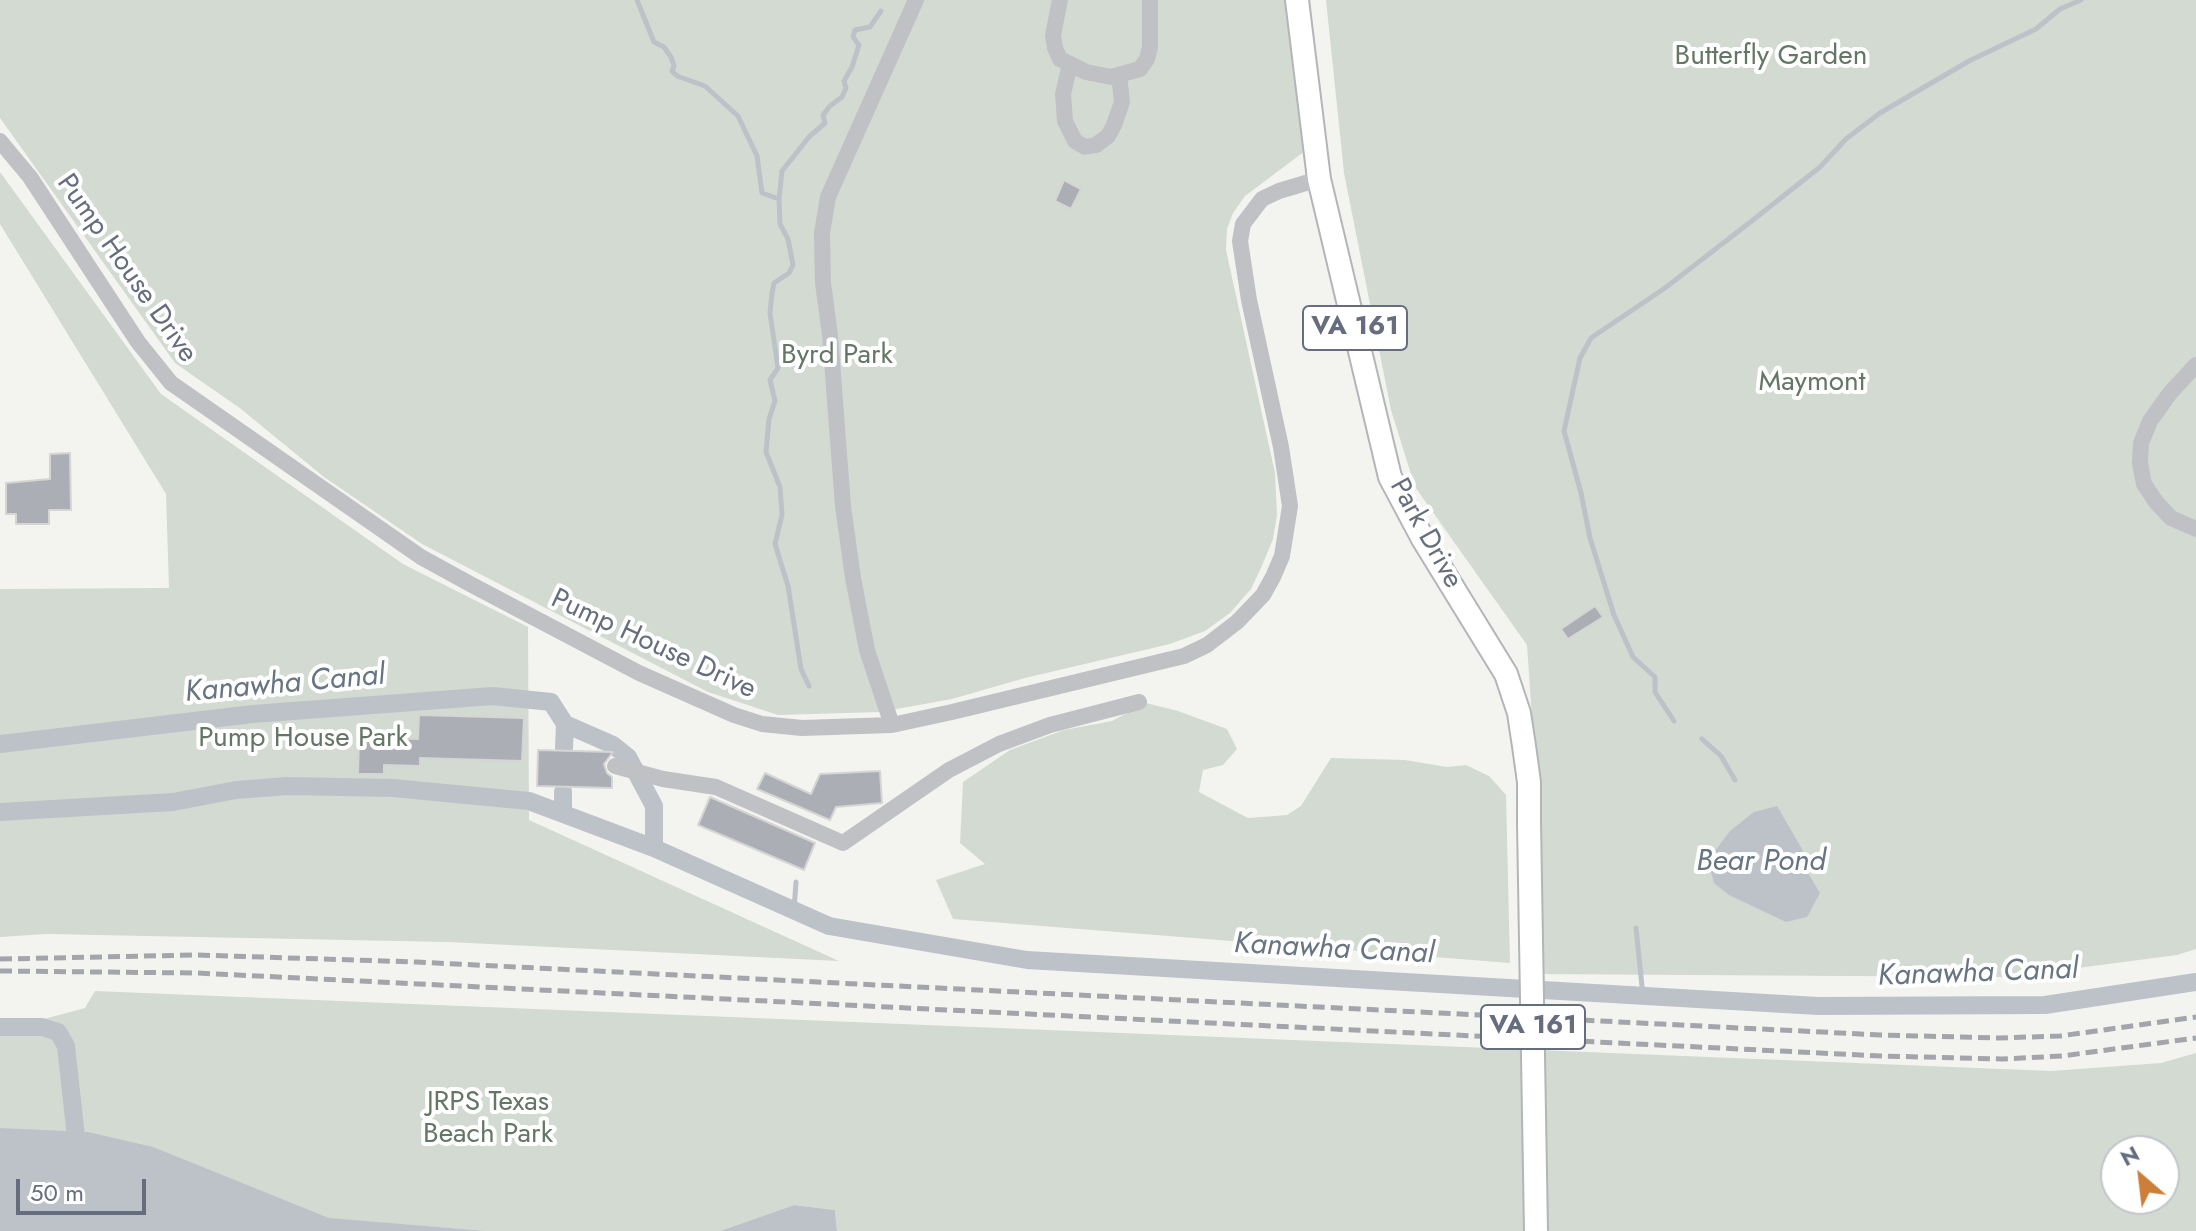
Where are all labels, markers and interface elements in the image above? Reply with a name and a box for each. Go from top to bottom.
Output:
park label: Butterfly Garden [1675,40,1867,74]
street label: Pump House Drive [49,168,203,370]
road number: VA 161 [1303,306,1407,350]
park label: Byrd Park [781,339,893,373]
park label: Maymont [1759,366,1865,400]
street label: Park Drive [1381,473,1469,595]
street label: Pump House Drive [545,583,761,707]
water label: Kanawha Canal [184,658,386,712]
park label: Pump House Park [198,722,408,756]
water label: Bear Pond [1696,845,1826,881]
water label: Kanawha Canal [1233,927,1435,973]
water label: Kanawha Canal [1877,953,2079,995]
road number: VA 161 [1481,1005,1585,1049]
park label: JRPS Texas Beach Park [423,1086,553,1152]
north arrow [2100,1135,2180,1215]
text: N [2114,1137,2145,1174]
scale bar [20,1163,150,1213]
text: 50 m [30,1175,84,1210]

